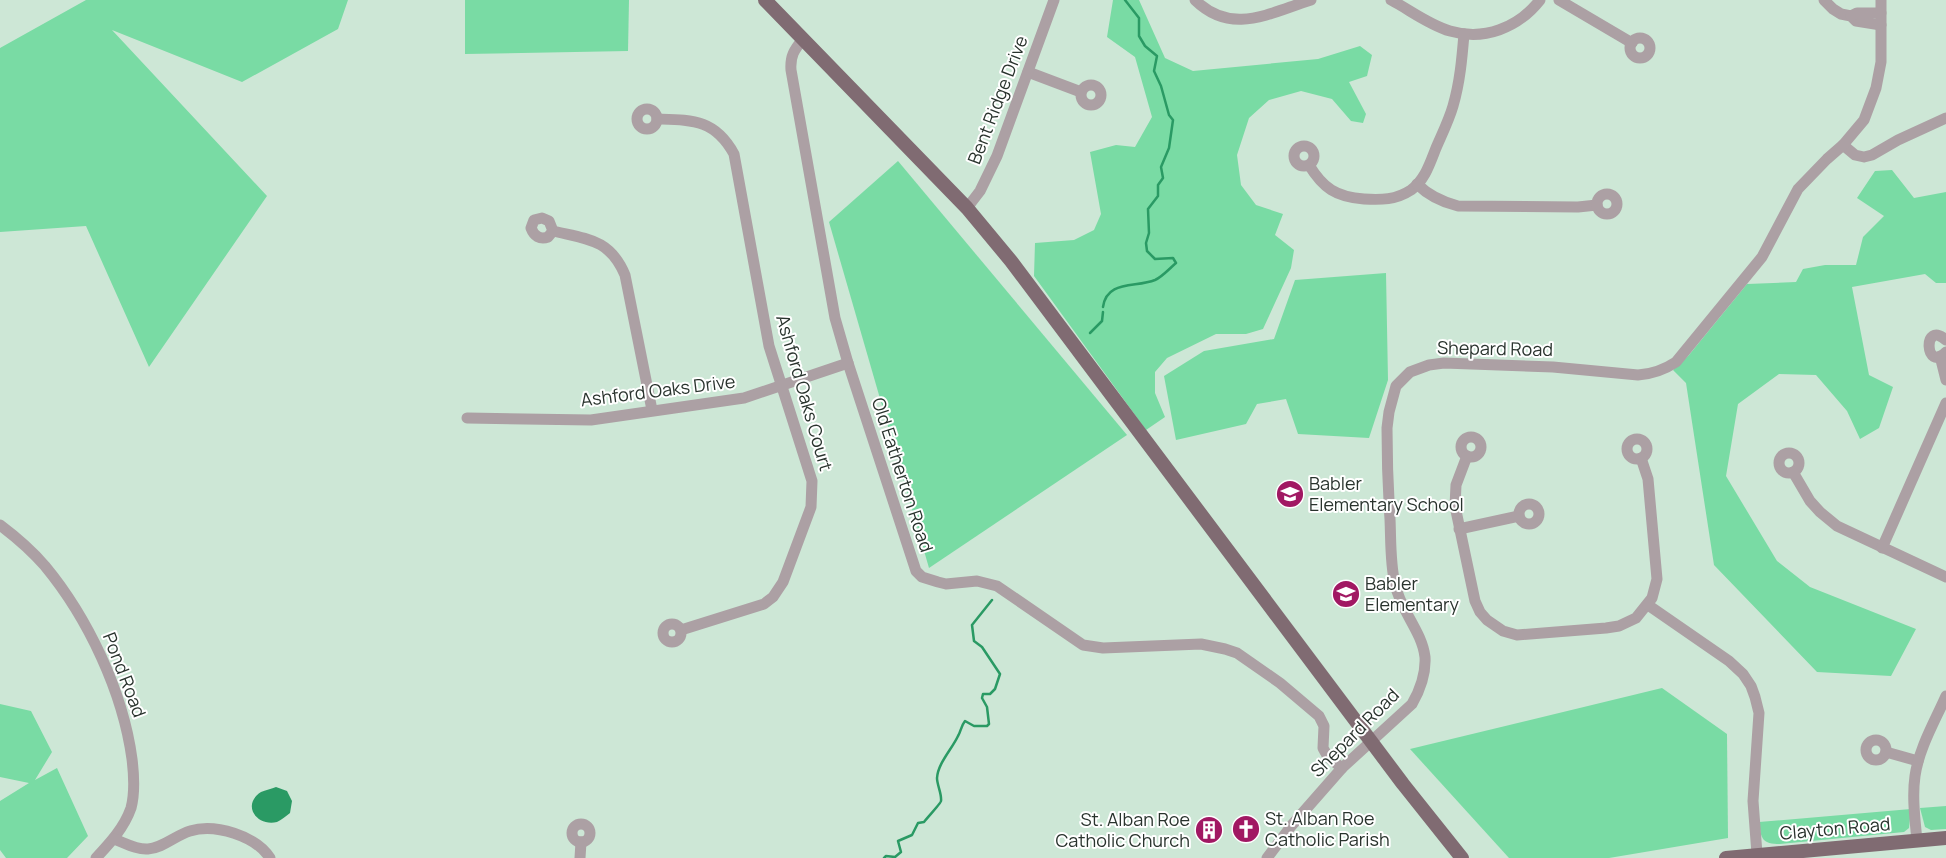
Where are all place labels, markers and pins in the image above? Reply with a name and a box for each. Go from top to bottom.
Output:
place label: Babler Elementary School [1309,471,1464,516]
school or university icon: Babler Elementary School [1275,479,1305,509]
place label: Babler Elementary [1365,571,1459,616]
school or university icon: Babler Elementary [1331,579,1361,609]
place label: St. Alban Roe Catholic Parish [1265,806,1390,851]
place label: St. Alban Roe Catholic Church [1055,807,1190,852]
church icon: St. Alban Roe Catholic Parish [1231,814,1261,844]
building icon: St. Alban Roe Catholic Church [1194,815,1224,845]

